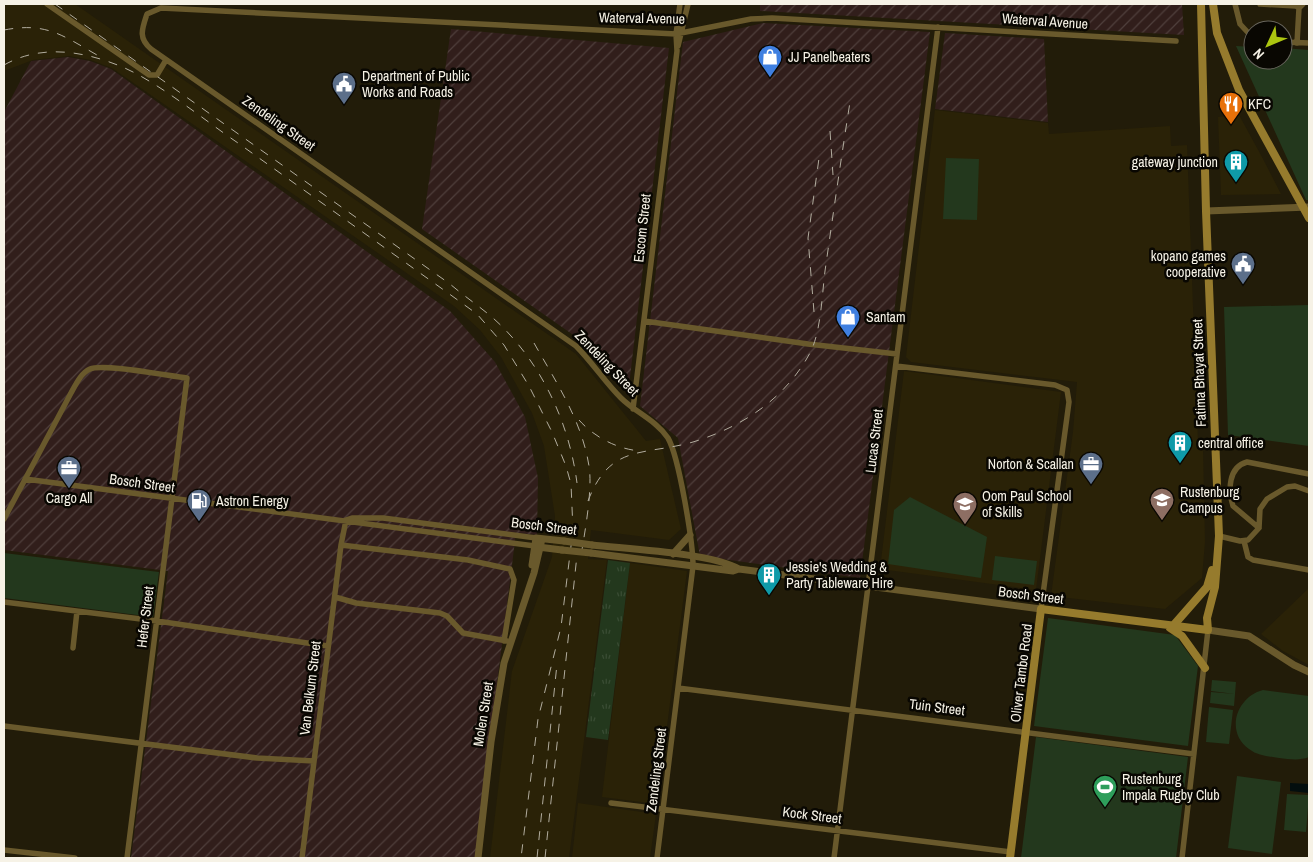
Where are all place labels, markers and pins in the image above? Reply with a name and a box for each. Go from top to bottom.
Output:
shop icon: JJ Panelbeaters [757,44,783,78]
place label: JJ Panelbeaters [788,48,871,66]
place label: Department of Public Works and Roads [362,67,470,101]
public building icon: Department of Public Works and Roads [331,71,357,105]
restaurant icon: KFC [1218,91,1244,125]
place label: KFC [1248,95,1271,113]
building icon: gateway junction [1223,149,1249,183]
place label: gateway junction [1132,153,1218,171]
place label: kopano games cooperative [1151,247,1226,281]
public building icon: kopano games cooperative [1230,251,1256,285]
shop icon: Santam [835,304,861,338]
place label: Santam [866,308,906,326]
building icon: central office [1167,430,1193,464]
place label: central office [1198,434,1264,452]
office icon: Norton & Scallan [1078,451,1104,485]
office icon: Cargo All [56,455,82,489]
place label: Norton & Scallan [988,455,1074,473]
place label: Rustenburg Campus [1180,483,1240,517]
place label: Oom Paul School of Skills [982,487,1071,521]
school or university icon: Rustenburg Campus [1149,487,1175,521]
fuel station icon: Astron Energy [186,488,212,522]
place label: Cargo All [46,489,92,507]
school or university icon: Oom Paul School of Skills [952,491,978,525]
place label: Astron Energy [215,492,289,510]
place label: Jessie's Wedding & Party Tableware Hire [786,558,893,592]
building icon: Jessie's Wedding & Party Tableware Hire [756,562,782,596]
place label: Rustenburg Impala Rugby Club [1122,770,1220,804]
sports icon: Rustenburg Impala Rugby Club [1092,774,1118,808]

